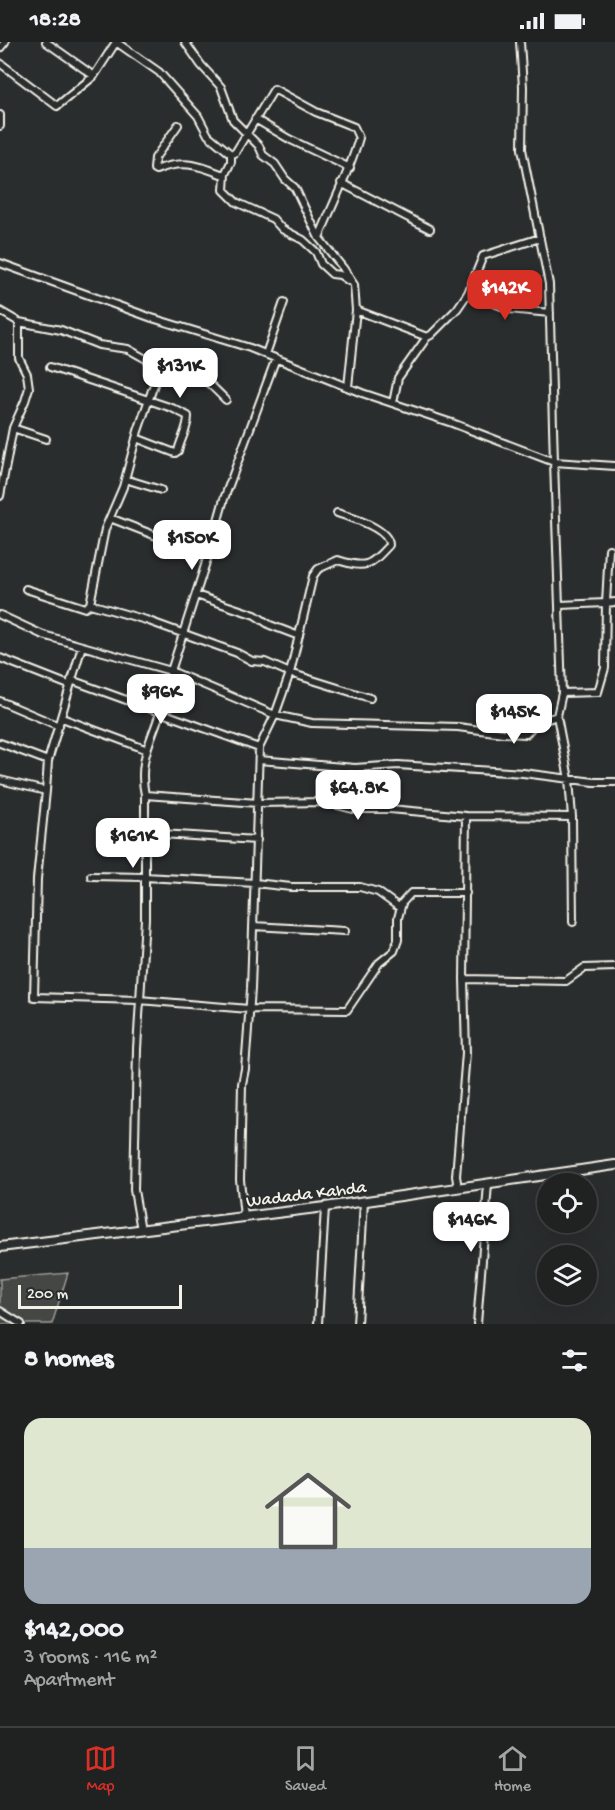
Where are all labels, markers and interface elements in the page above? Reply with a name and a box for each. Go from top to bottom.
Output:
text: 18:28 [30,8,81,34]
pin: $142K [463,270,547,321]
text: $142K [481,278,529,301]
pin: $131K [138,348,222,399]
text: $131K [157,356,203,379]
pin: $150K [150,520,234,571]
text: $150K [167,528,217,551]
pin: $96K [125,674,197,725]
text: $96K [141,682,181,705]
pin: $145K [472,694,556,745]
text: $145K [490,702,538,725]
pin: $64.8K [309,770,407,821]
text: $64.8K [330,778,386,801]
pin: $161K [91,818,175,869]
text: $161K [110,826,156,849]
map controls [537,1173,597,1305]
button: locate [537,1173,597,1233]
street label: Wadada Kahda [245,1178,369,1213]
pin: $146K [429,1202,513,1253]
text: $146K [447,1210,495,1233]
button: layers [537,1245,597,1305]
scale bar [18,1282,182,1310]
text: 200 m [27,1286,68,1305]
icon: filters [558,1344,591,1377]
text: 8 homes [24,1345,113,1376]
icon: home [254,1457,362,1565]
text: $142,000 [24,1616,124,1647]
text: 3 rooms · 116 m² [24,1647,157,1670]
text: Apartment [24,1670,114,1693]
tab: Map [84,1742,117,1797]
tab: Saved [285,1742,326,1797]
tab: Home [494,1742,531,1797]

